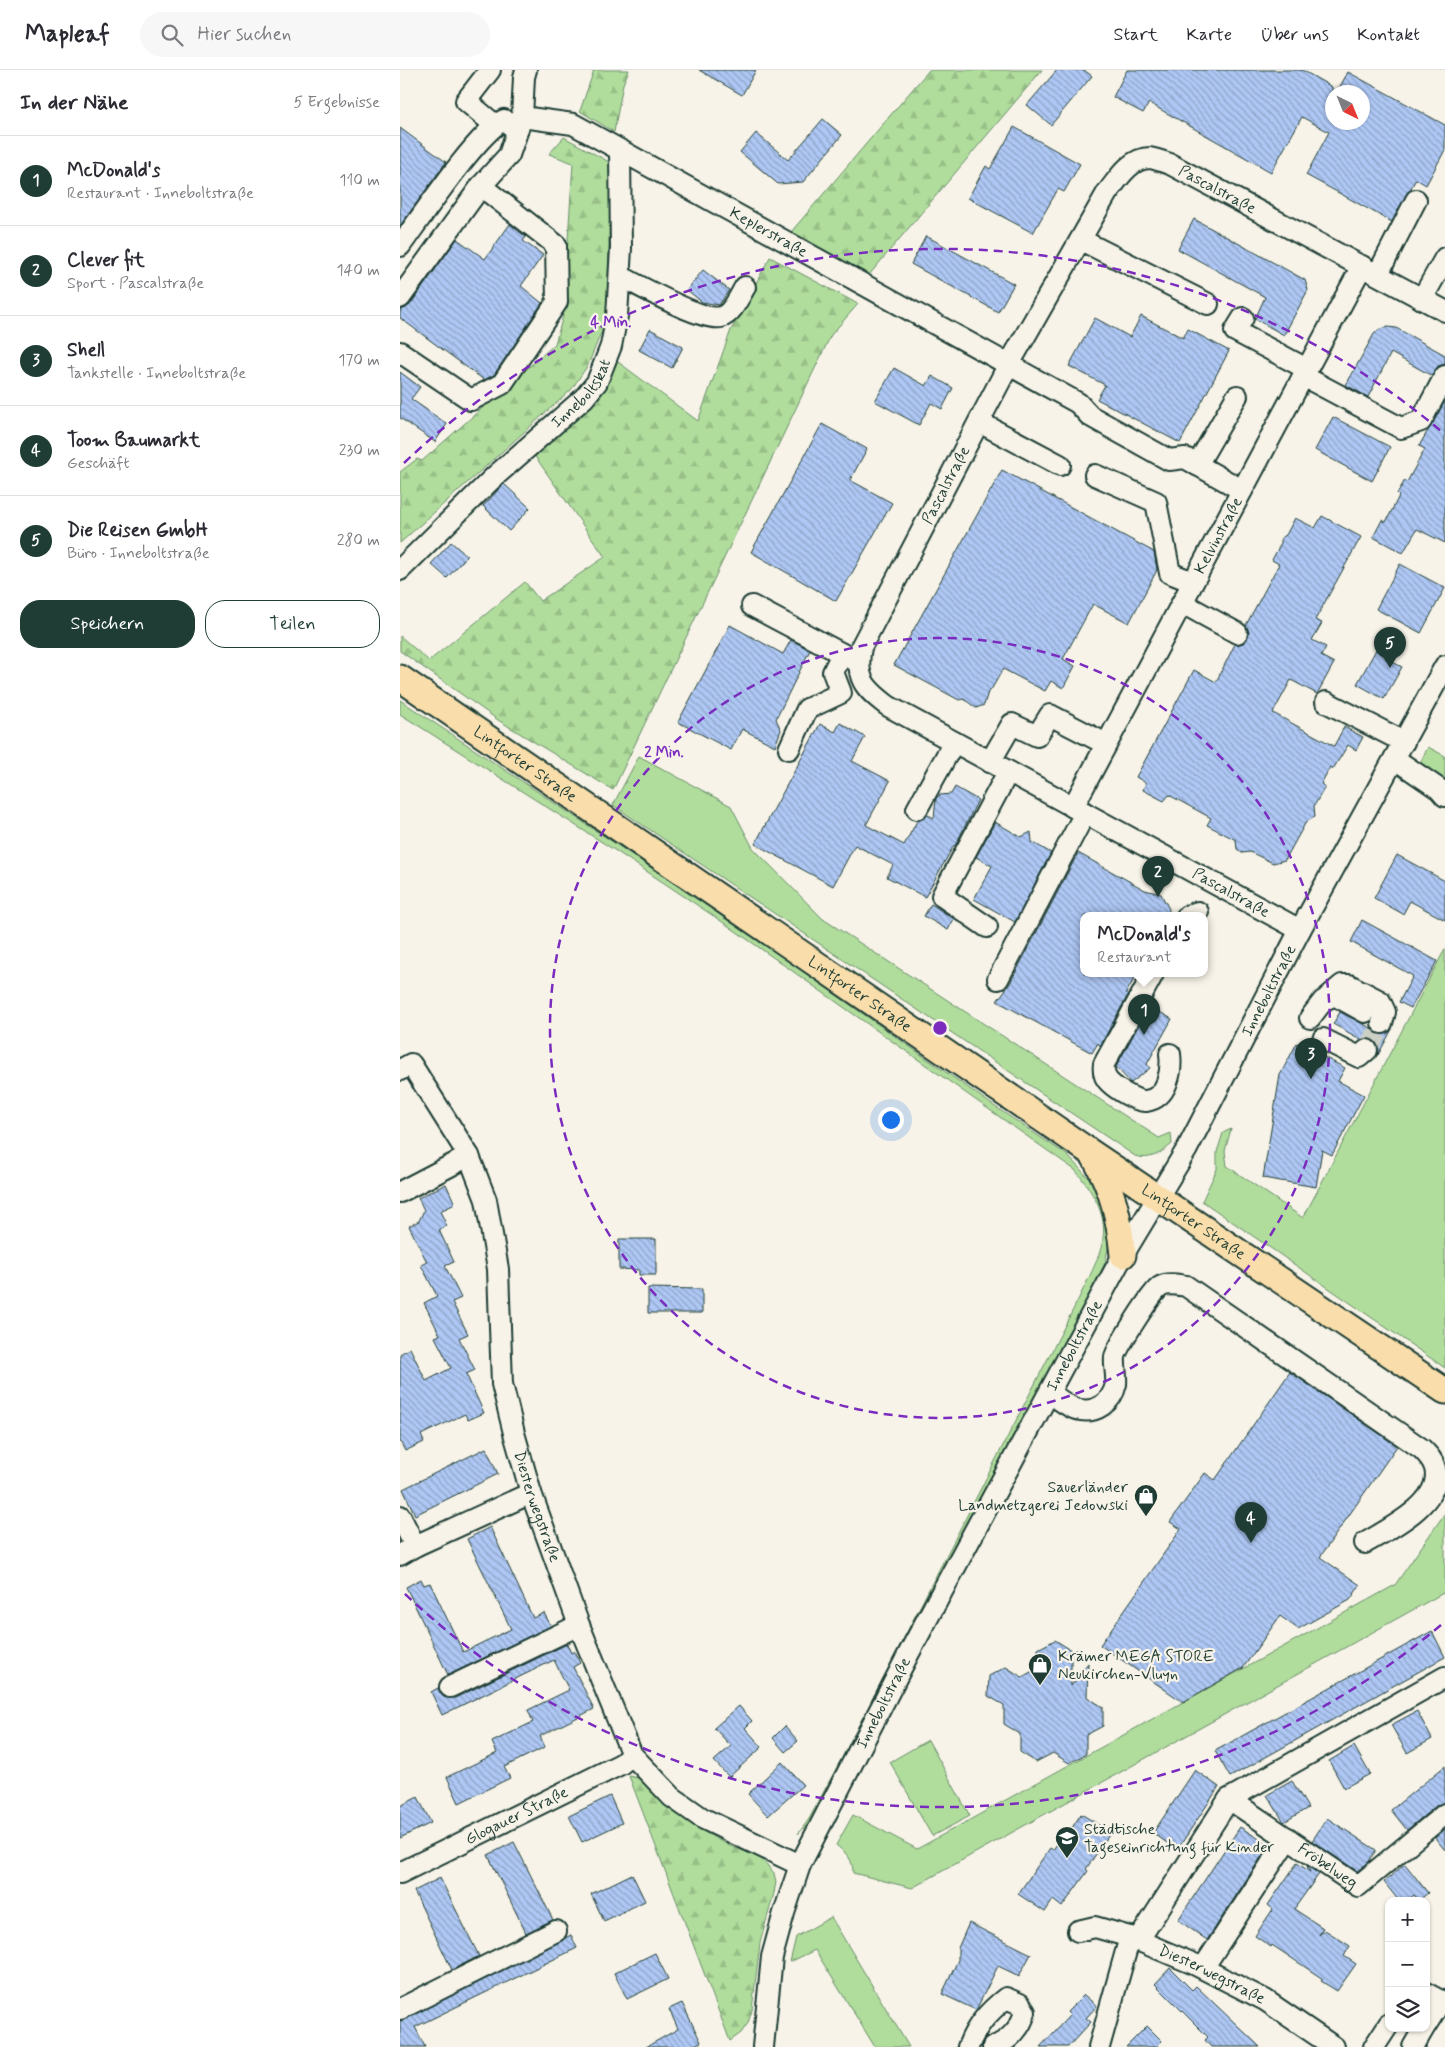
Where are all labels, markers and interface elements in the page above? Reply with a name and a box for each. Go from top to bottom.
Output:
search box [140,12,490,57]
text: Mapleaf [25,19,110,50]
icon: search [158,21,186,49]
text: Hier suchen [198,22,291,47]
text: Start [1114,23,1158,47]
text: Karte [1186,23,1232,47]
text: Über uns [1260,23,1329,47]
text: Kontakt [1357,23,1420,47]
north arrow [1325,85,1370,130]
text: In der Nähe [20,89,128,117]
text: 5 Ergebnisse [294,92,380,113]
text: McDonald's [67,158,160,183]
street label: Pascalstraße [1175,160,1260,219]
text: 1 [32,170,40,191]
text: 110 m [339,170,380,191]
text: Restaurant · Inneboltstraße [67,183,254,204]
street label: Keplerstraße [726,202,812,262]
text: Clever fit [67,248,145,273]
text: 2 [32,260,40,281]
text: 140 m [336,260,380,281]
text: Sport · Pascalstraße [67,273,204,294]
text: 4 Min. [591,313,631,333]
text: Shell [67,338,105,363]
text: 3 [32,350,40,371]
text: 170 m [338,350,380,371]
street label: Inneboltskat [547,356,616,433]
text: Tankstelle · Inneboltstraße [67,363,246,384]
text: Toom Baumarkt [67,428,200,453]
text: 4 [31,440,41,461]
text: 230 m [339,440,380,461]
street label: Pascalstraße [917,442,975,528]
text: Geschäft [67,453,129,474]
street label: Kelvinstraße [1189,493,1247,577]
text: Die Reisen GmbH [67,518,208,543]
text: 5 [31,530,41,551]
text: 280 m [337,530,380,551]
text: Büro · Inneboltstraße [67,543,210,564]
button: Speichern [20,600,195,648]
button: Teilen [205,600,380,648]
pin: 5 [1374,627,1406,668]
street label: Lintforter Straße [469,721,581,807]
text: 2 Min. [644,743,684,763]
pin: 2 [1142,856,1174,897]
street label: Pascalstraße [1189,863,1273,923]
popup [1080,912,1208,977]
text: McDonald's [1097,922,1191,947]
street label: Inneboltstraße [1236,941,1301,1040]
text: Restaurant [1097,947,1172,968]
street label: Lintforter Straße [804,951,916,1037]
pin: 1 [1128,994,1160,1035]
centre of rings [931,1019,949,1037]
pin: 3 [1295,1038,1327,1079]
your location [878,1107,904,1133]
street label: Lintforter Straße [1137,1179,1250,1264]
street label: Inneboltstraße [1041,1296,1107,1395]
street label: Diesterwegstraße [509,1448,566,1565]
place label: Sauerländer Landmetzgerei Jedowski [958,1477,1129,1516]
shop icon: Sauerländer Landmetzgerei Jedowski [1133,1483,1159,1517]
pin: 4 [1235,1502,1267,1543]
place label: Krämer MEGA STORE Neukirchen-Vluyn [1058,1646,1214,1685]
shop icon: Krämer MEGA STORE Neukirchen-Vluyn [1027,1652,1053,1686]
street label: Inneboltstraße [851,1653,916,1752]
street label: Glogauer Straße [462,1781,572,1850]
place label: Städtische Tageseinrichtung für Kinder [1084,1819,1274,1859]
school or university icon: Städtische Tageseinrichtung für Kinder [1054,1825,1080,1859]
street label: Fröbelweg [1294,1838,1362,1894]
map controls [1385,1897,1430,2032]
button: + [1385,1897,1430,1942]
street label: Diesterwegstraße [1155,1940,1269,2009]
button: − [1385,1942,1430,1987]
button: layers [1385,1987,1430,2032]

